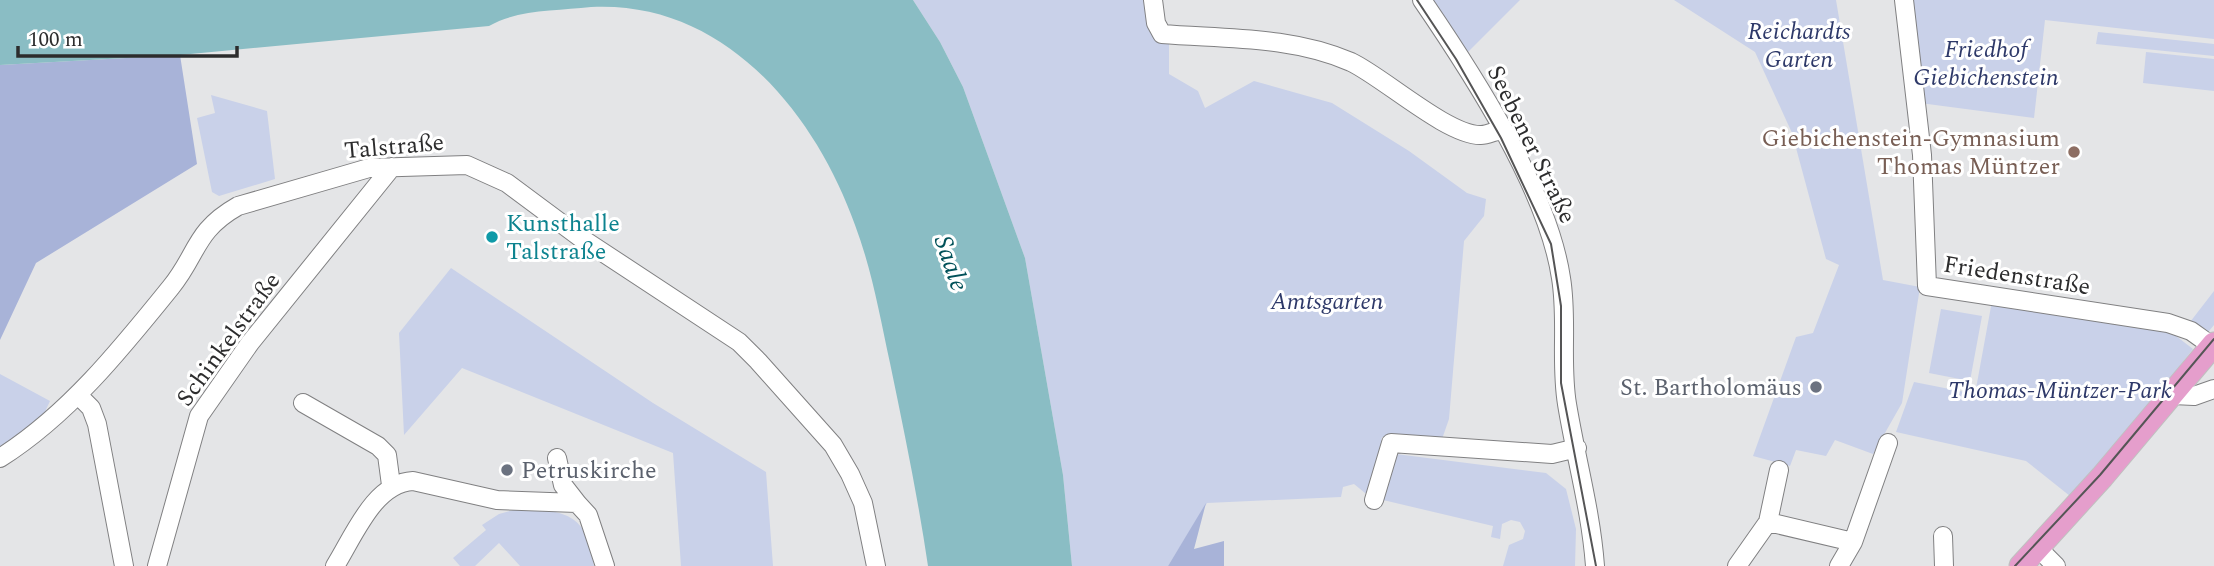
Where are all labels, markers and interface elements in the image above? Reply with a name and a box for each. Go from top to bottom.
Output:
scale bar [18,14,236,58]
park label: Reichardts Garten [1748,14,1851,78]
text: 100 m [28,24,83,56]
park label: Friedhof Giebichenstein [1913,32,2059,96]
street label: Seebener Straße [1477,59,1585,230]
place label: Giebichenstein-Gymnasium Thomas Müntzer [1762,121,2060,185]
street label: Talstraße [343,125,446,169]
marker: Giebichenstein-Gymnasium Thomas Müntzer [2066,144,2082,160]
place label: Kunsthalle Talstraße [506,206,620,270]
marker: Kunsthalle Talstraße [484,229,500,245]
water label: Saale [923,230,979,297]
street label: Friedenstraße [1941,247,2093,305]
street label: Schinkelstraße [168,265,290,414]
park label: Amtsgarten [1269,284,1384,320]
place label: St. Bartholomäus [1620,370,1802,406]
park label: Thomas-Müntzer-Park [1948,373,2172,409]
marker: St. Bartholomäus [1808,379,1824,395]
place label: Petruskirche [521,453,657,489]
marker: Petruskirche [499,462,515,478]

